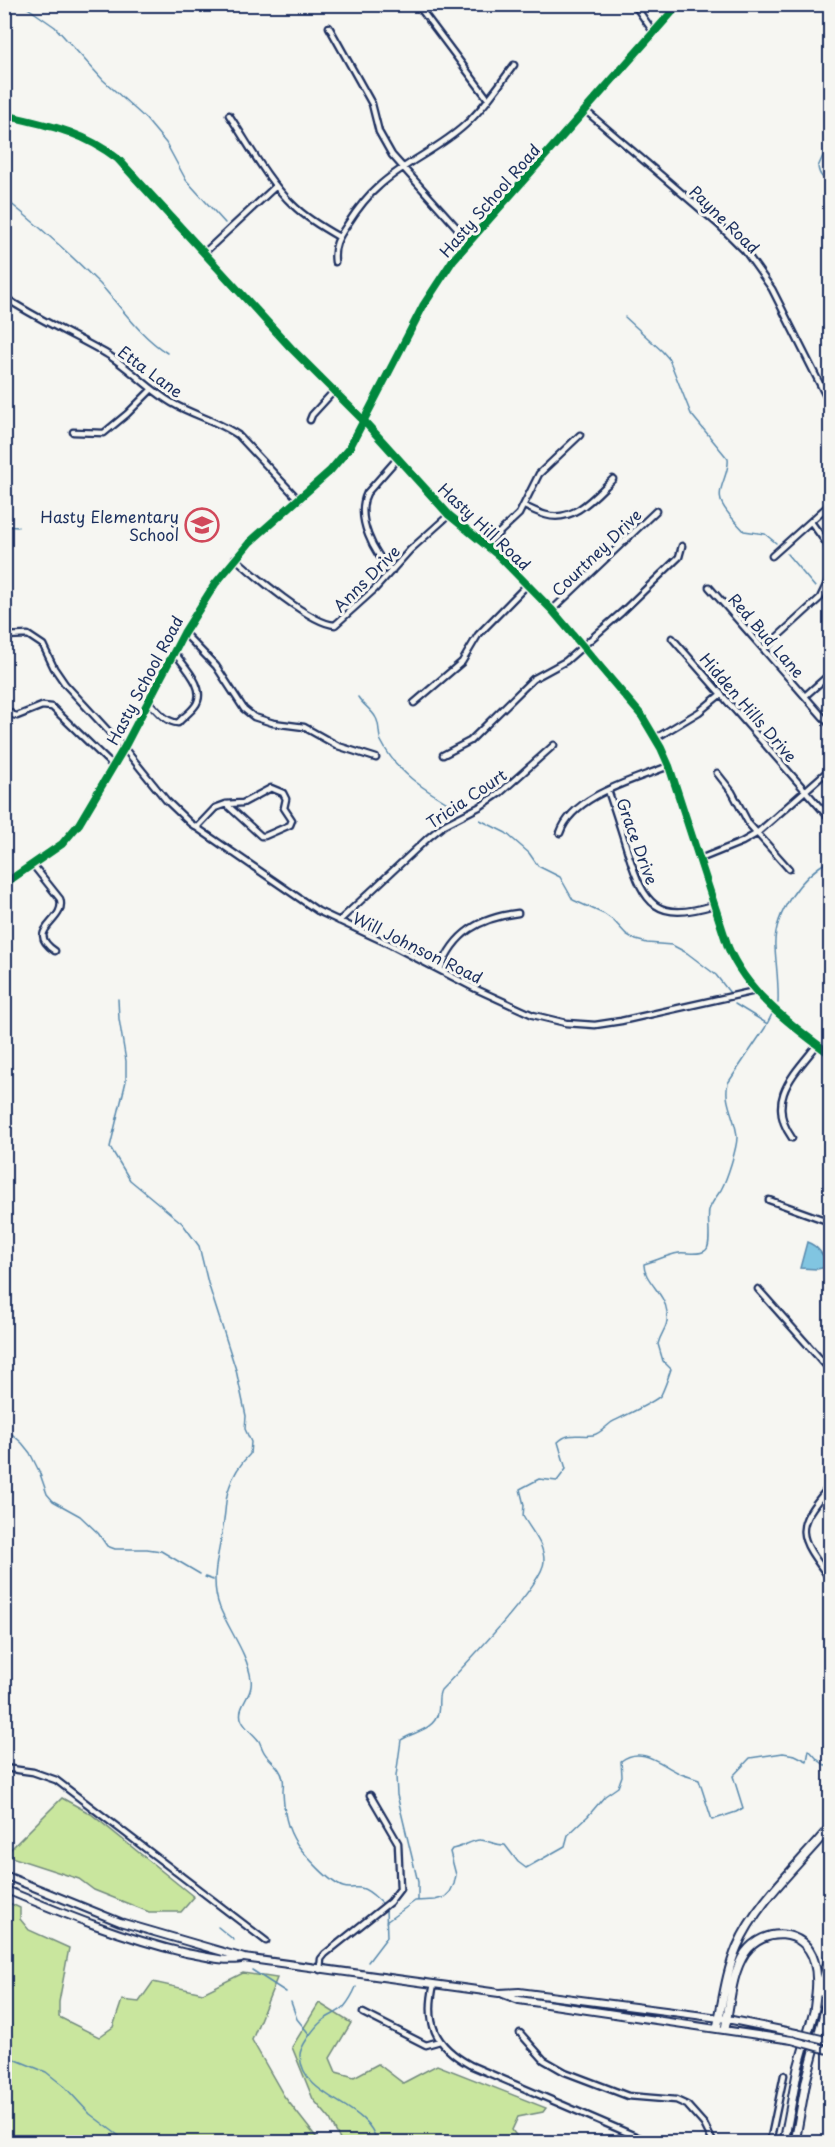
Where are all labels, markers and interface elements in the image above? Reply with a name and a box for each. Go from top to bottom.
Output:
street label: Hasty School Road [433,138,545,262]
street label: Payne Road [685,179,765,259]
street label: Etta Lane [114,339,188,403]
street label: Hasty Hill Road [433,477,537,575]
street label: Courtney Drive [546,503,646,601]
place label: Hasty Elementary School [40,504,179,546]
school or university icon: Hasty Elementary School [184,507,220,543]
street label: Anns Drive [327,539,405,617]
street label: Red Bud Lane [724,588,810,682]
street label: Hasty School Road [100,611,188,749]
street label: Hidden Hills Drive [695,647,803,767]
street label: Tricia Court [421,762,511,834]
street label: Grace Drive [611,794,665,888]
street label: Will Johnson Road [349,905,487,989]

